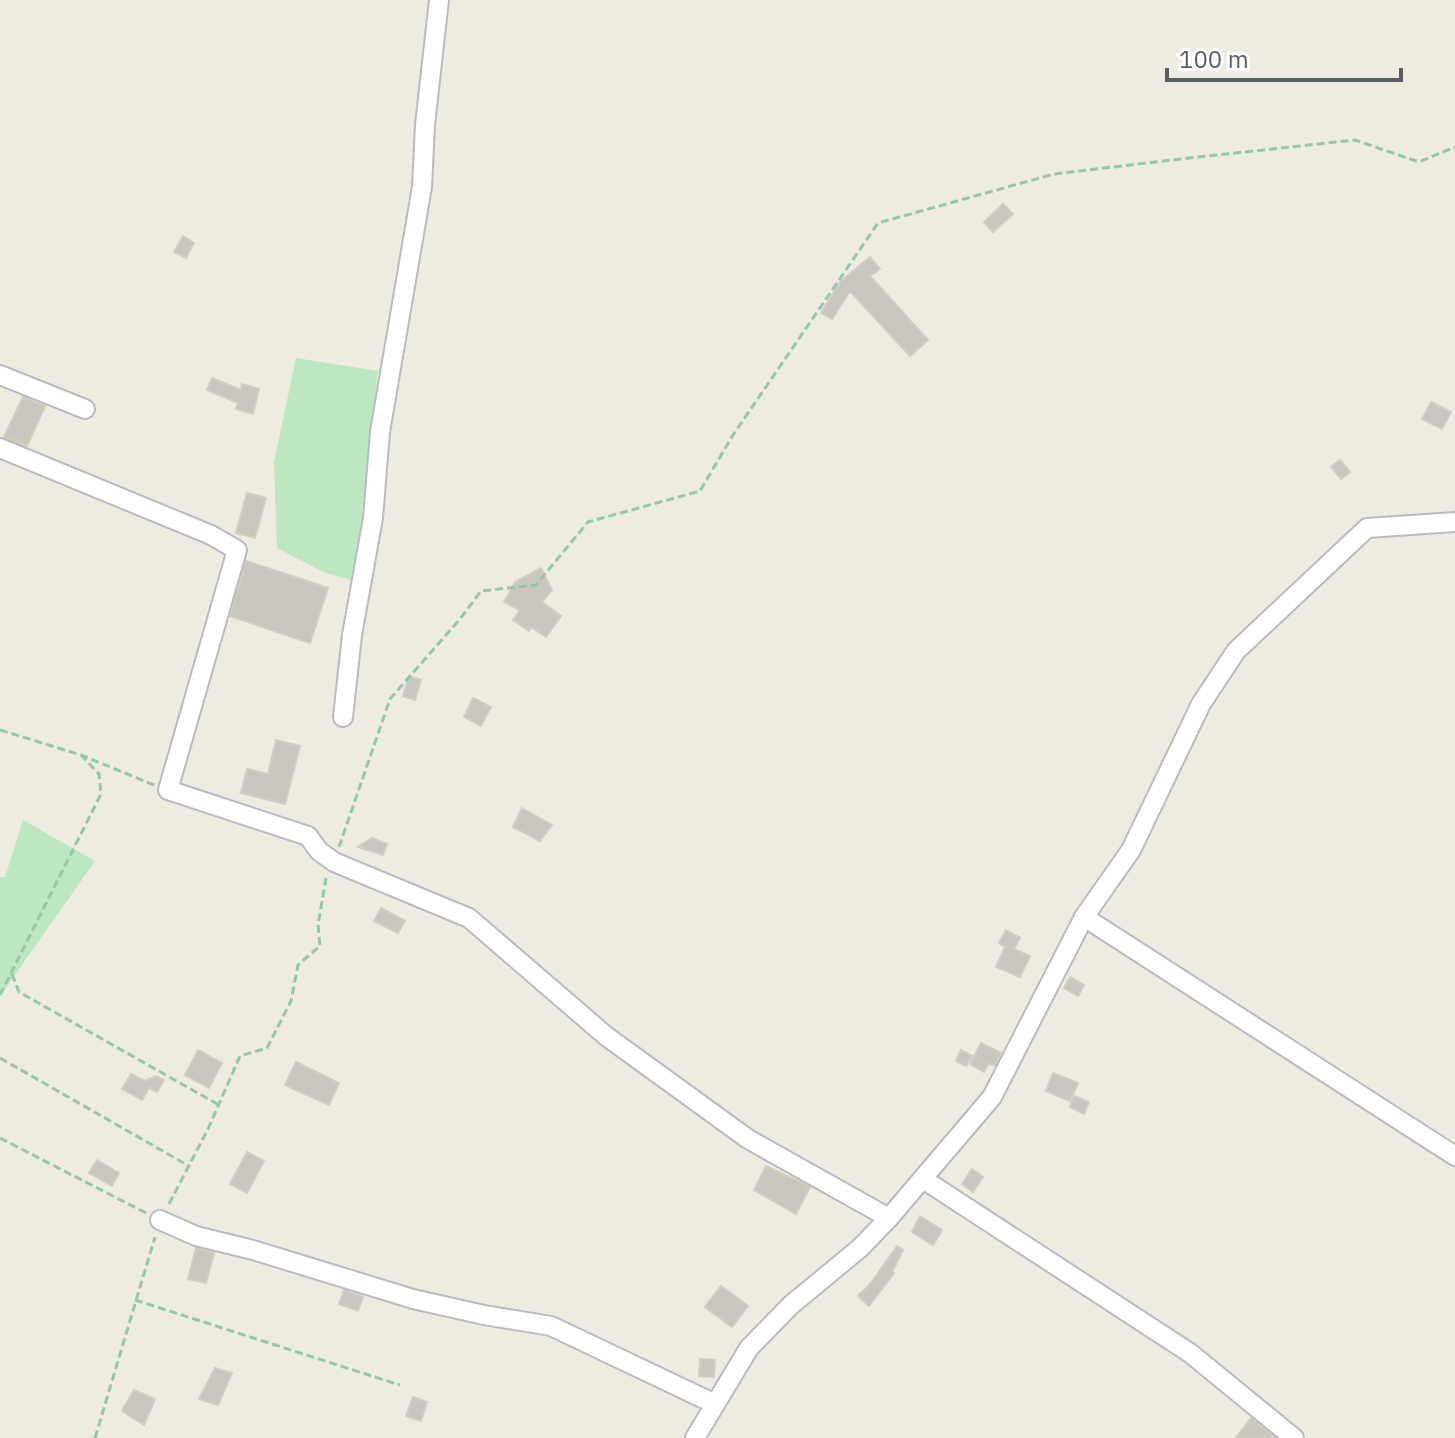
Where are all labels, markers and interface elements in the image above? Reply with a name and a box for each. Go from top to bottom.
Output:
scale bar [1167,32,1401,82]
text: 100 m [1179,43,1249,75]

